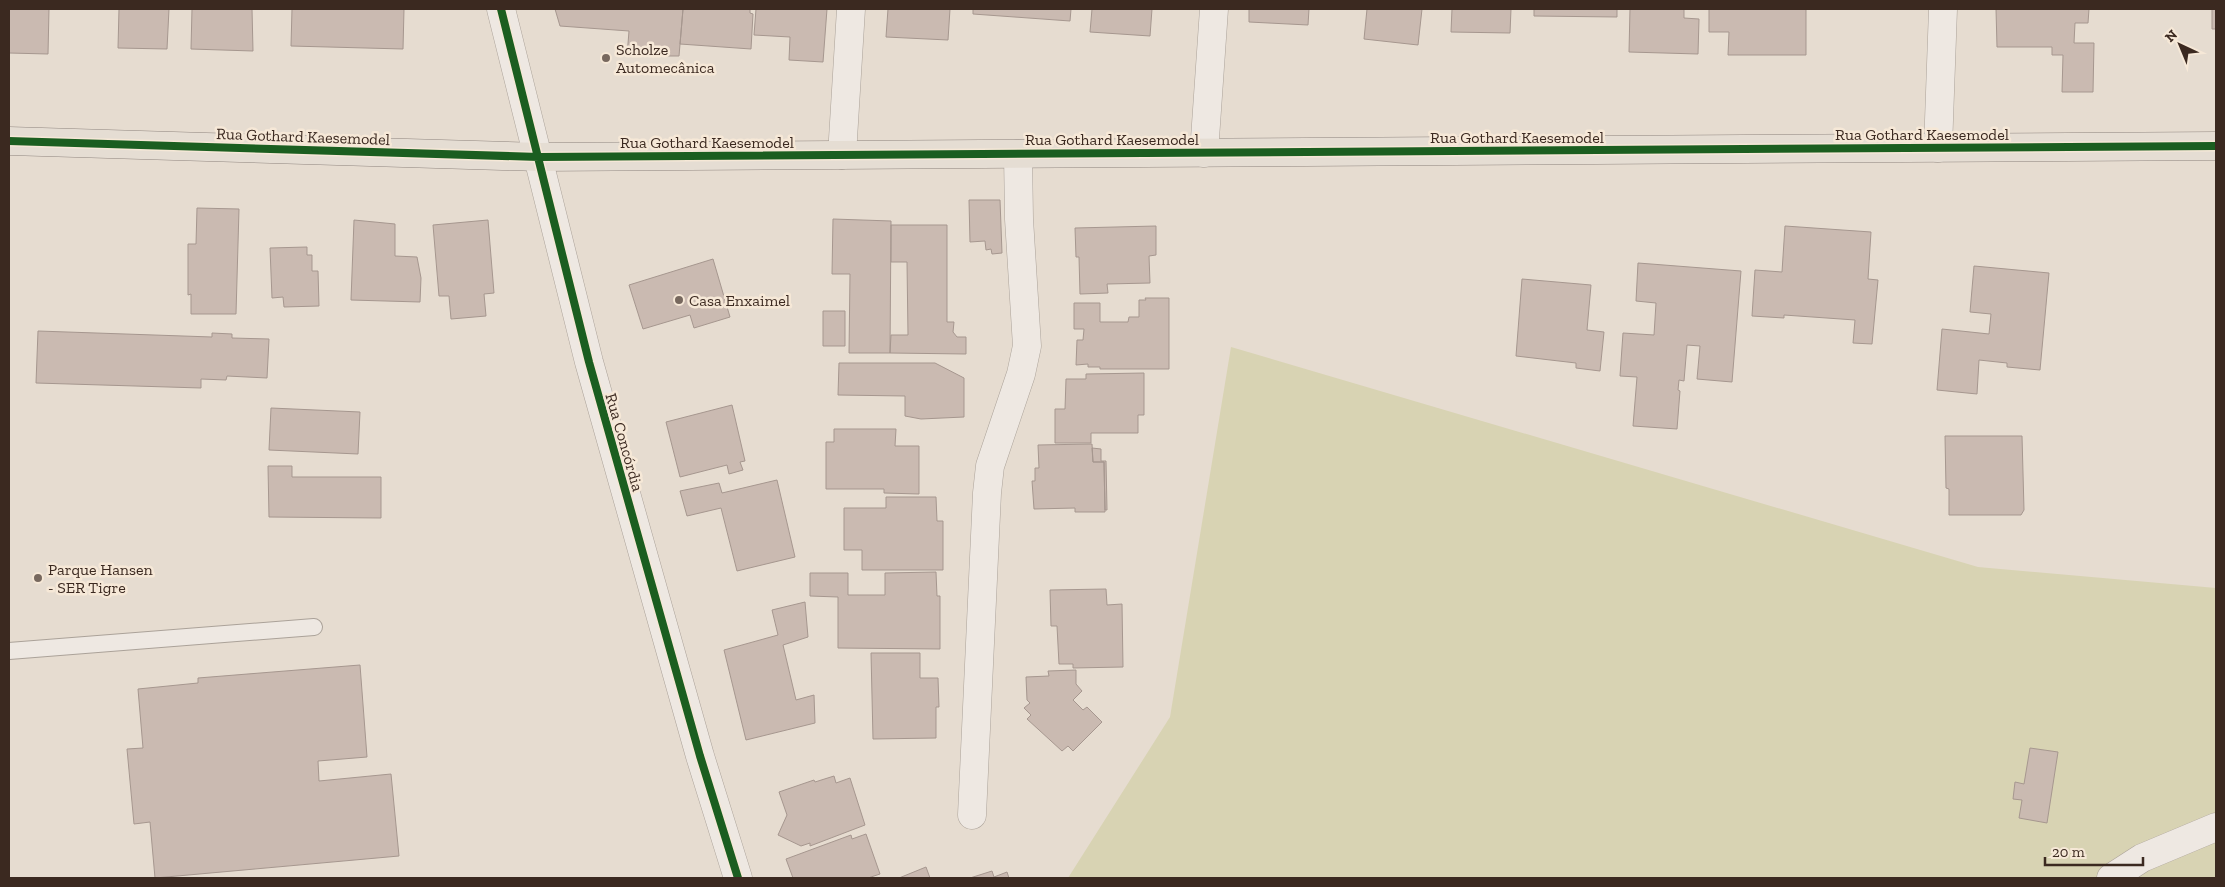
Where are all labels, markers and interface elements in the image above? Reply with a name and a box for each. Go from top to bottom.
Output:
north arrow [2155,20,2205,70]
text: N [2162,26,2181,46]
place label: Scholze Automecânica [616,40,715,77]
marker: Scholze Automecânica [600,52,612,64]
street label: Rua Gothard Kaesemodel [216,124,390,149]
street label: Rua Gothard Kaesemodel [1835,125,2009,144]
street label: Rua Gothard Kaesemodel [1430,128,1604,147]
street label: Rua Gothard Kaesemodel [1025,130,1199,149]
street label: Rua Gothard Kaesemodel [620,133,794,152]
place label: Casa Enxaimel [689,291,790,310]
marker: Casa Enxaimel [673,294,685,306]
street label: Rua Concórdia [601,391,648,494]
place label: Parque Hansen - SER Tigre [48,560,154,597]
marker: Parque Hansen - SER Tigre [32,572,44,584]
scale bar [2045,834,2142,866]
text: 20 m [2052,843,2085,861]

